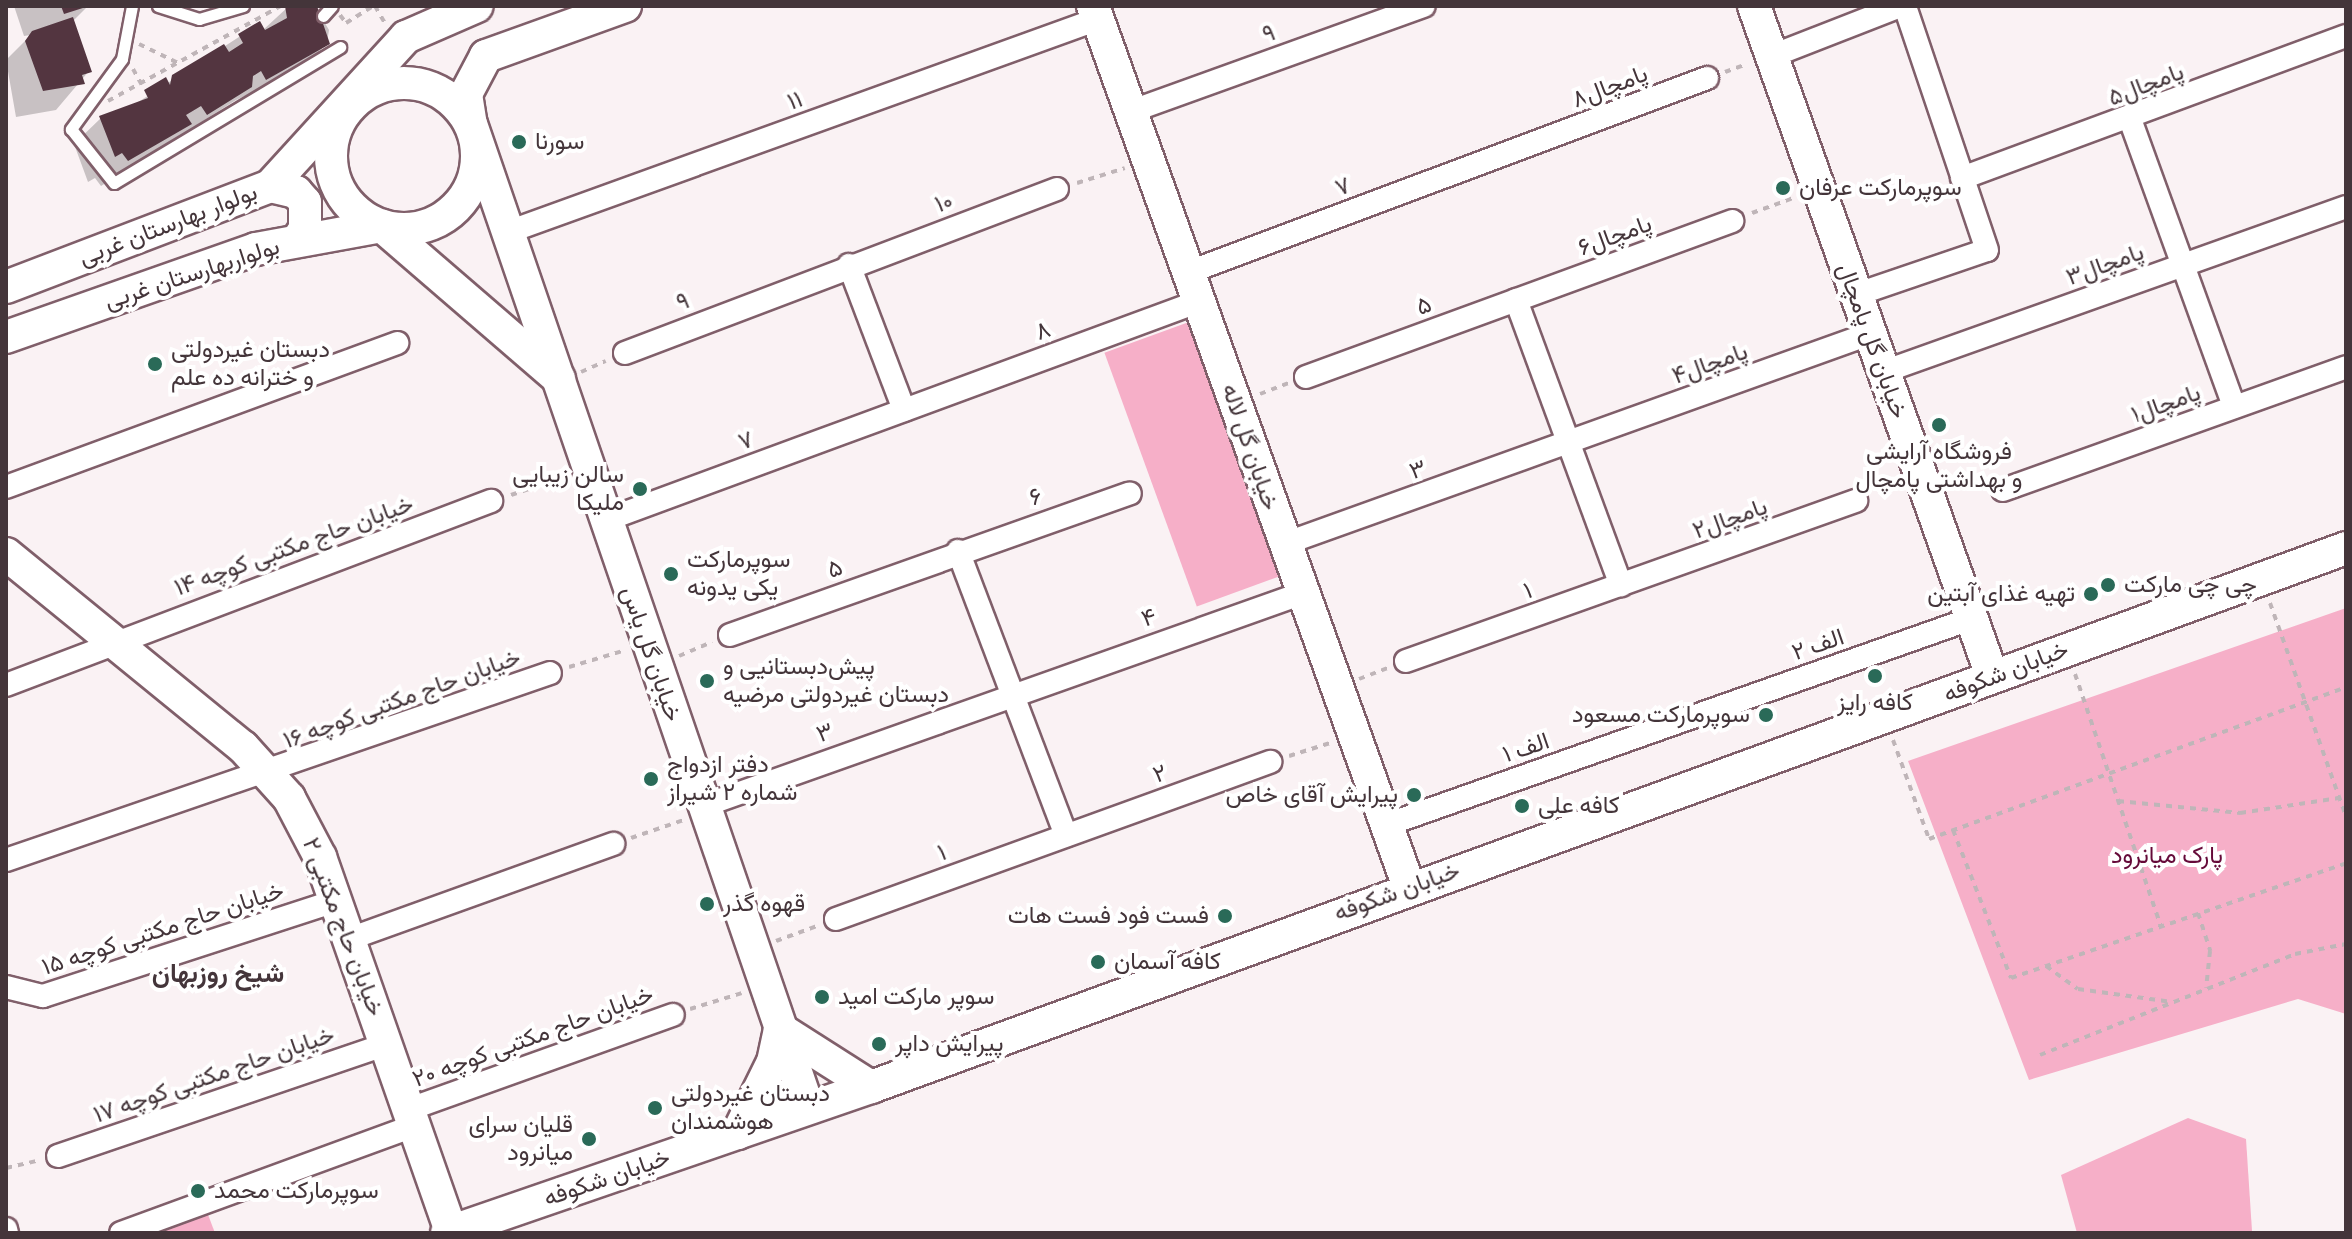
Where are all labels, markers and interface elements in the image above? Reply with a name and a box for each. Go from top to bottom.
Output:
street label: ۹ [1259,18,1279,50]
street label: پامچال۵ [2104,57,2188,113]
street label: پامچال۸ [1568,59,1652,115]
street label: ۱۱ [784,85,806,117]
place label: سورنا [535,128,584,156]
marker: سورنا [510,133,528,151]
street label: ۷ [1331,171,1355,203]
place label: سوپرمارکت عرفان [1799,174,1962,202]
street label: بولوار بهارستان غربی [75,178,261,272]
marker: سوپرمارکت عرفان [1774,179,1792,197]
street label: ۱۰ [931,187,957,219]
street label: پامچال۶ [1574,209,1656,263]
street label: بولواربهارستان غربی [101,232,283,316]
street label: پامچال۳ [2062,238,2148,292]
street label: خیابان گل پامچال [1831,259,1913,423]
street label: ۹ [672,286,694,318]
street label: ۵ [1412,290,1436,322]
street label: ۸ [1031,315,1055,347]
place label: دبستان غیردولتی و خترانه ده علم [171,336,330,392]
street label: پامچال۴ [1668,337,1752,391]
marker: دبستان غیردولتی و خترانه ده علم [146,355,164,373]
street label: پامچال۱ [2127,378,2205,430]
street label: خیابان گل لاله [1215,380,1285,514]
marker: فروشگاه آرایشی و بهداشتی پامچال [1930,416,1948,434]
street label: ۷ [734,425,758,457]
place label: فروشگاه آرایشی و بهداشتی پامچال [1855,438,2023,494]
street label: ۳ [1406,454,1430,486]
place label: سالن زیبایی ملیکا [512,461,624,517]
marker: سالن زیبایی ملیکا [631,480,649,498]
street label: ۶ [1026,481,1046,513]
street label: خیابان حاج مکتبی کوچه ۱۴ [171,489,417,603]
street label: پامچال۲ [1689,492,1771,546]
place label: سوپرمارکت یکی یدونه [687,546,790,602]
street label: ۵ [823,553,847,585]
marker: سوپرمارکت یکی یدونه [662,565,680,583]
place label: چی چی مارکت [2124,571,2257,599]
street label: ۱ [1520,576,1536,606]
marker: چی چی مارکت [2099,576,2117,594]
place label: تهیه غذای آبتین [1927,580,2075,608]
street label: خیابان گل یاس [614,583,688,725]
marker: تهیه غذای آبتین [2082,585,2100,603]
street label: ۴ [1138,602,1160,634]
street label: ۲ الف [1788,623,1848,667]
street label: خیابان شکوفه [1939,635,2073,709]
street label: خیابان حاج مکتبی کوچه ۱۶ [280,643,524,755]
place label: پیش‌دبستانیی و دبستان غیردولتی مرضیه [723,653,949,709]
marker: کافه رایز [1866,667,1884,685]
marker: پیش‌دبستانیی و دبستان غیردولتی مرضیه [698,672,716,690]
place label: کافه رایز [1837,689,1913,717]
place label: سوپرمارکت مسعود [1572,701,1750,729]
marker: سوپرمارکت مسعود [1757,706,1775,724]
street label: ۳ [813,717,837,749]
street label: ۱ الف [1499,727,1553,769]
place label: دفتر ازدواج شماره ۲ شیراز [667,751,797,807]
street label: ۲ [1149,758,1171,790]
marker: دفتر ازدواج شماره ۲ شیراز [642,770,660,788]
place label: پیرایش آقای خاص [1226,781,1398,809]
marker: پیرایش آقای خاص [1405,786,1423,804]
place label: کافه علی [1538,792,1620,820]
marker: کافه علی [1513,797,1531,815]
street label: خیابان حاج مکتبی ۲ [296,834,390,1020]
street label: ۱ [934,838,950,868]
park label: پارک میانرود [2111,842,2223,870]
street label: خیابان شکوفه [1330,856,1464,928]
street label: خیابان حاج مکتبی کوچه ۱۵ [38,876,288,982]
place label: قهوه گذر [723,890,805,918]
marker: قهوه گذر [698,895,716,913]
place label: فست فود فست هات [1008,902,1209,930]
marker: فست فود فست هات [1216,907,1234,925]
place label: کافه آسمان [1114,948,1221,976]
marker: کافه آسمان [1089,953,1107,971]
district label: شیخ روزبهان [152,958,284,990]
street label: خیابان حاج مکتبی کوچه ۲۰ [409,980,657,1094]
place label: سوپر مارکت امید [838,983,994,1011]
marker: سوپر مارکت امید [813,988,831,1006]
street label: خیابان حاج مکتبی کوچه ۱۷ [90,1020,338,1130]
place label: پیرایش داپر [895,1030,1003,1058]
marker: پیرایش داپر [870,1035,888,1053]
place label: دبستان غیردولتی هوشمندان [671,1080,830,1136]
marker: دبستان غیردولتی هوشمندان [646,1099,664,1117]
place label: قلیان سرای میانرود [468,1111,573,1167]
marker: قلیان سرای میانرود [580,1130,598,1148]
street label: خیابان شکوفه [540,1143,674,1213]
place label: سوپرمارکت محمد [214,1177,379,1205]
marker: سوپرمارکت محمد [189,1182,207,1200]

